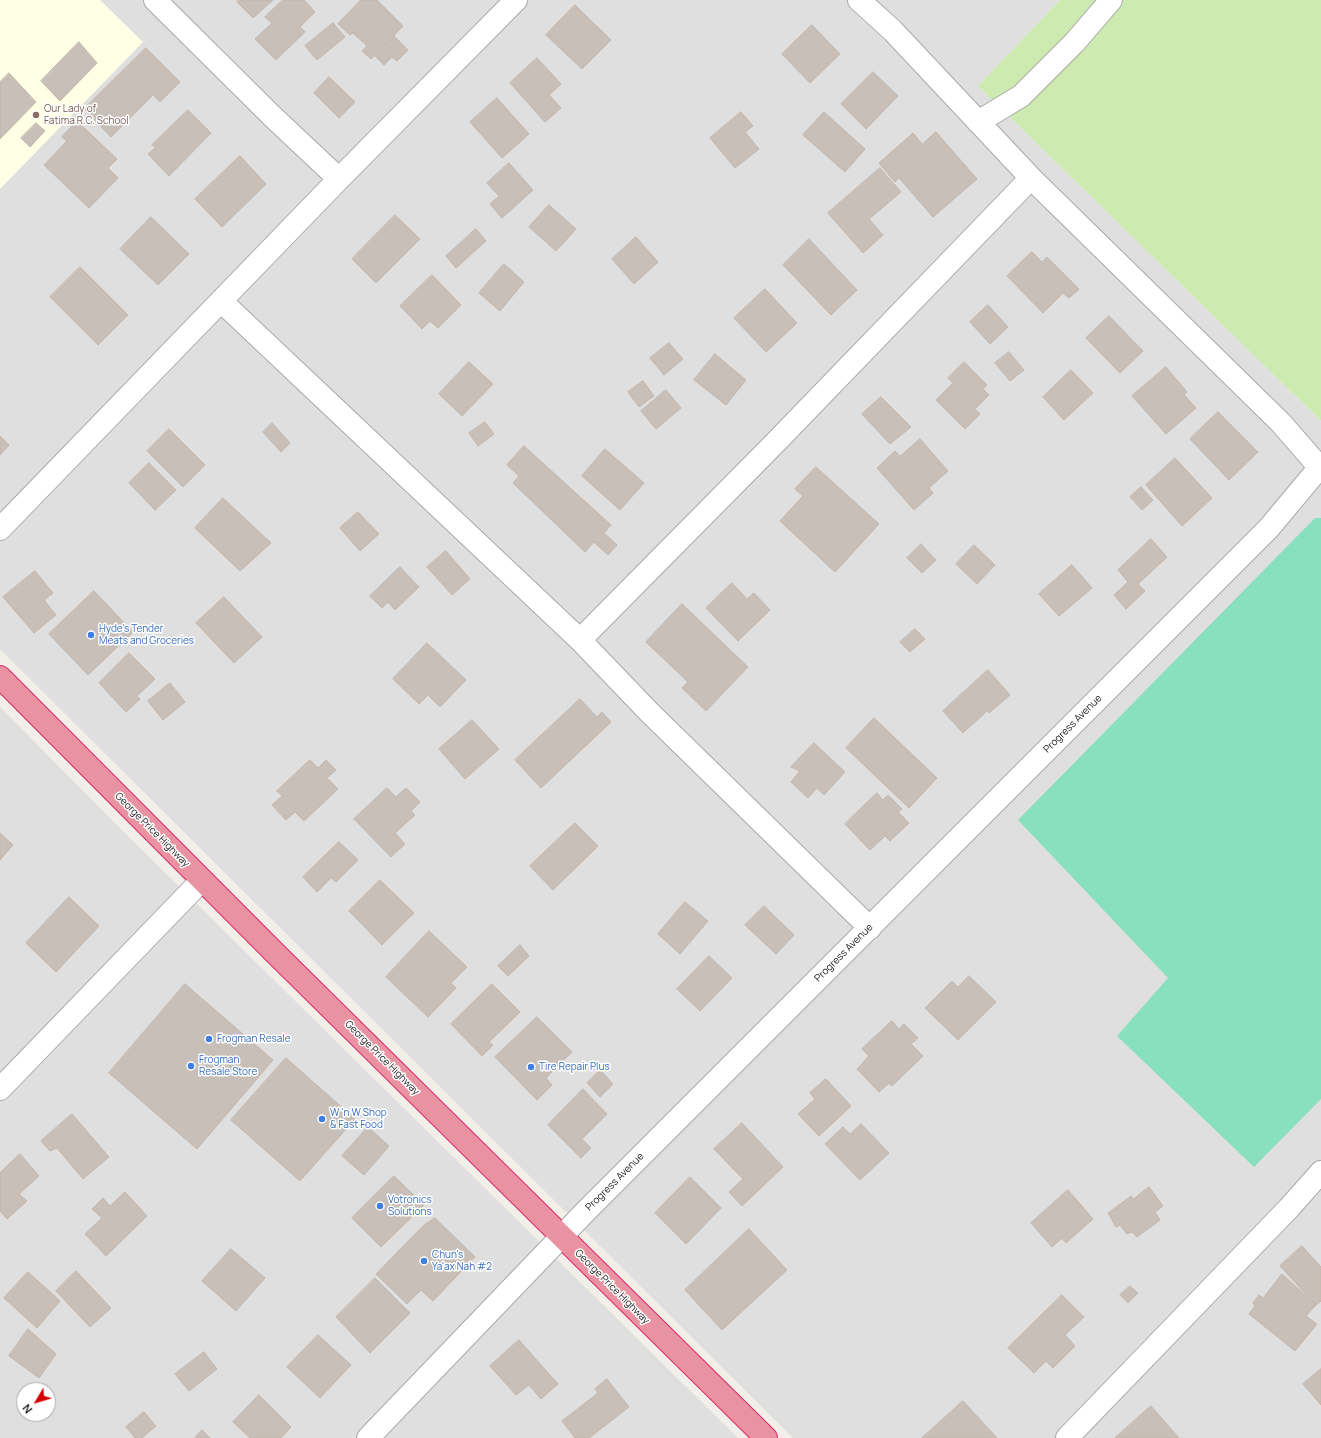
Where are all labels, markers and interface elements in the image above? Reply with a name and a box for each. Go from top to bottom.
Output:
place label: Our Lady of Fatima R.C. School [44,103,129,126]
marker: Our Lady of Fatima R.C. School [31,110,41,120]
place label: Hyde's Tender Meats and Groceries [99,623,194,646]
marker: Hyde's Tender Meats and Groceries [86,630,96,640]
street label: Progress Avenue [1041,692,1105,756]
street label: George Price Highway [112,790,192,870]
street label: Progress Avenue [812,921,876,985]
street label: George Price Highway [342,1018,422,1098]
place label: Frogman Resale [217,1033,290,1045]
marker: Frogman Resale [204,1034,214,1044]
place label: Frogman Resale Store [199,1054,257,1078]
marker: Frogman Resale Store [186,1061,196,1071]
place label: Tire Repair Plus [539,1061,610,1073]
marker: Tire Repair Plus [526,1062,536,1072]
place label: W 'n W Shop & Fast Food [330,1107,387,1130]
marker: W 'n W Shop & Fast Food [317,1114,327,1124]
street label: Progress Avenue [583,1150,647,1214]
place label: Votronics Solutions [388,1194,432,1218]
marker: Votronics Solutions [375,1201,385,1211]
street label: George Price Highway [572,1247,652,1327]
place label: Chun's Ya'ax Nah #2 [432,1249,492,1272]
marker: Chun's Ya'ax Nah #2 [419,1256,429,1266]
north arrow [16,1382,56,1422]
text: N [19,1401,35,1417]

